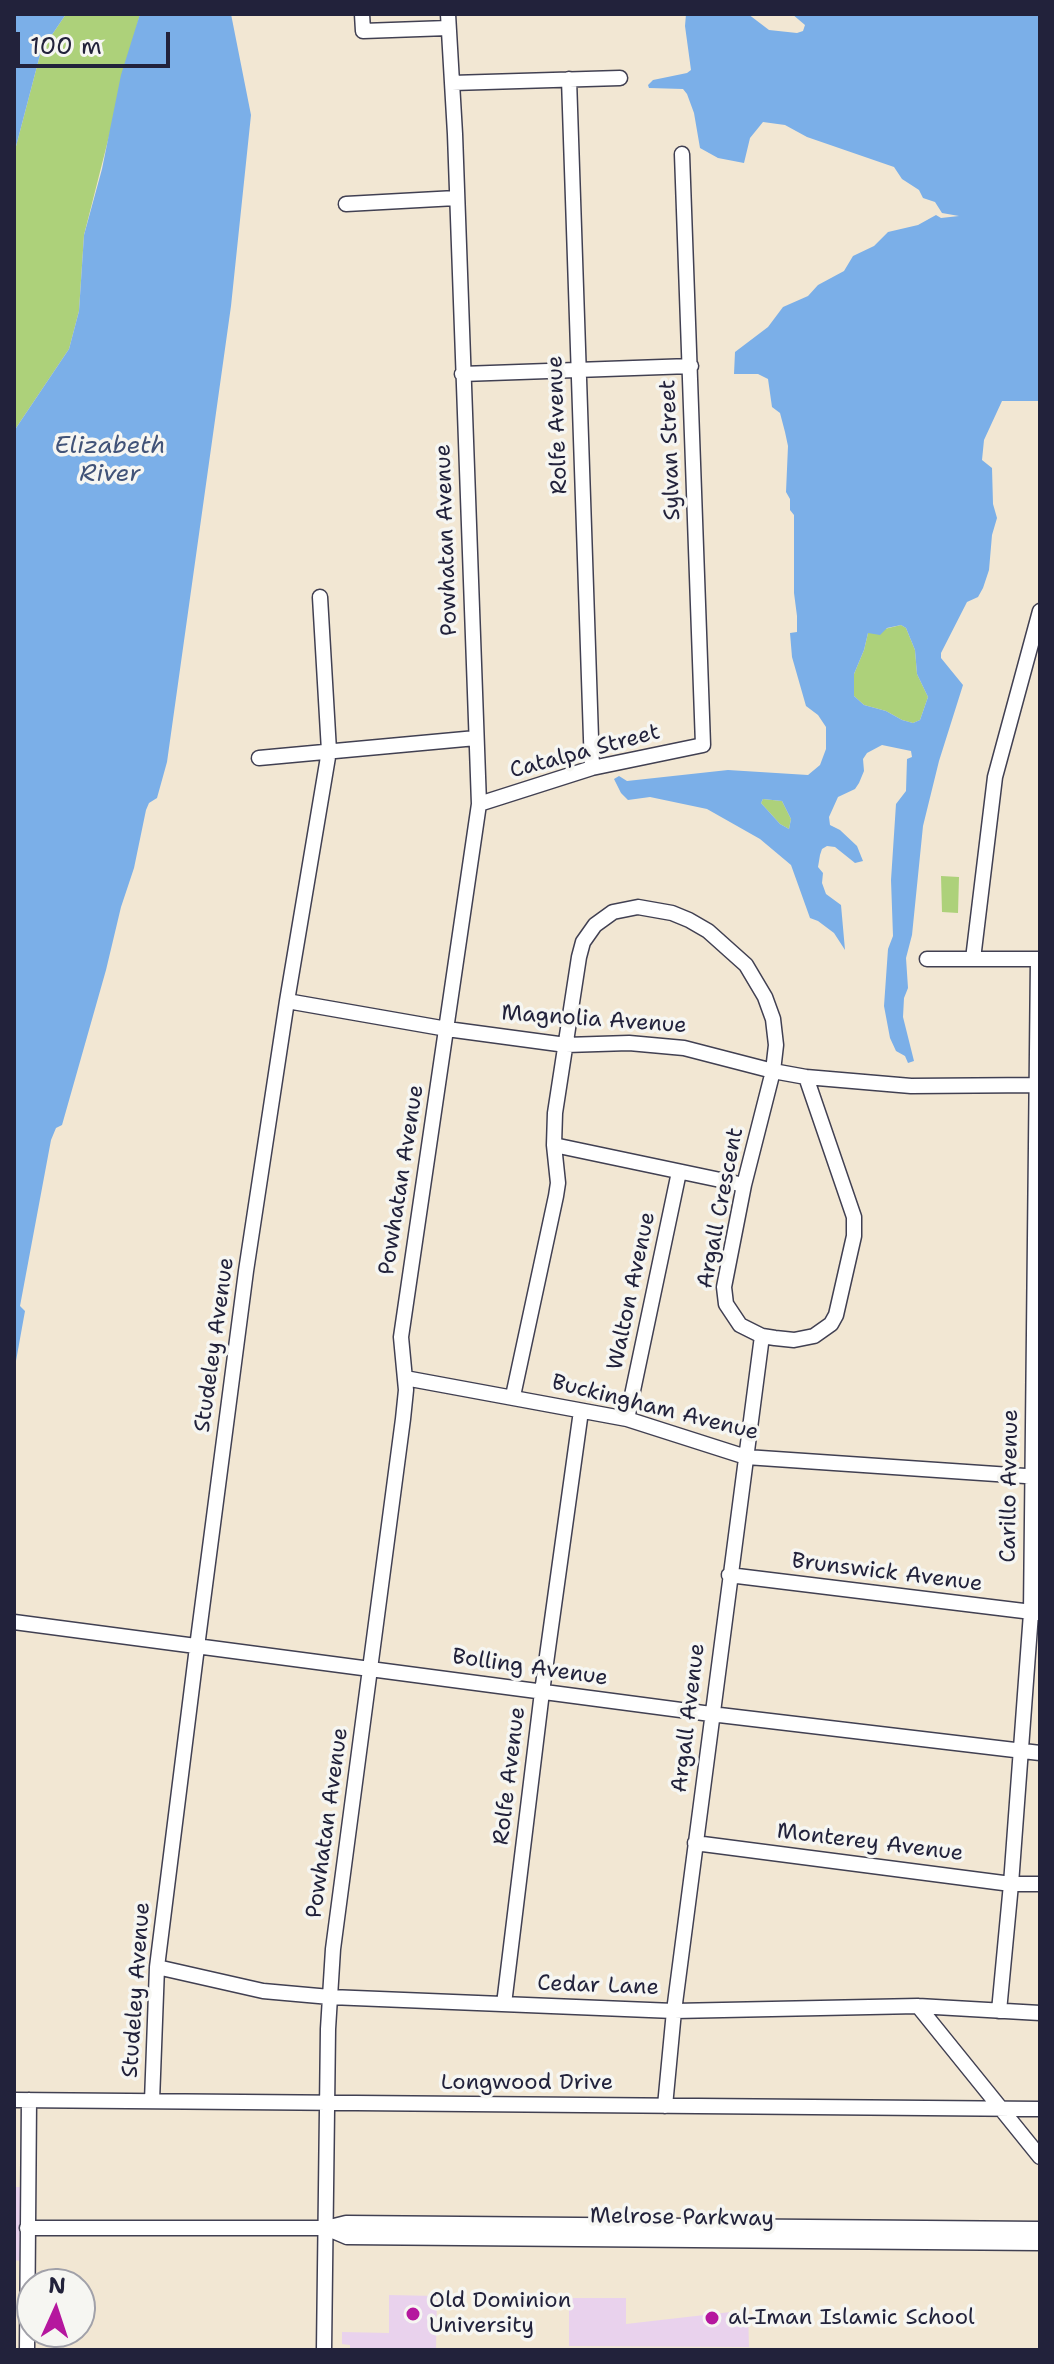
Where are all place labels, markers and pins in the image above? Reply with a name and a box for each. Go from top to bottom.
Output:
place label: Old Dominion University [429,2288,571,2340]
marker: Old Dominion University [404,2305,422,2323]
place label: al-Iman Islamic School [728,2305,975,2331]
marker: al-Iman Islamic School [703,2309,721,2327]

